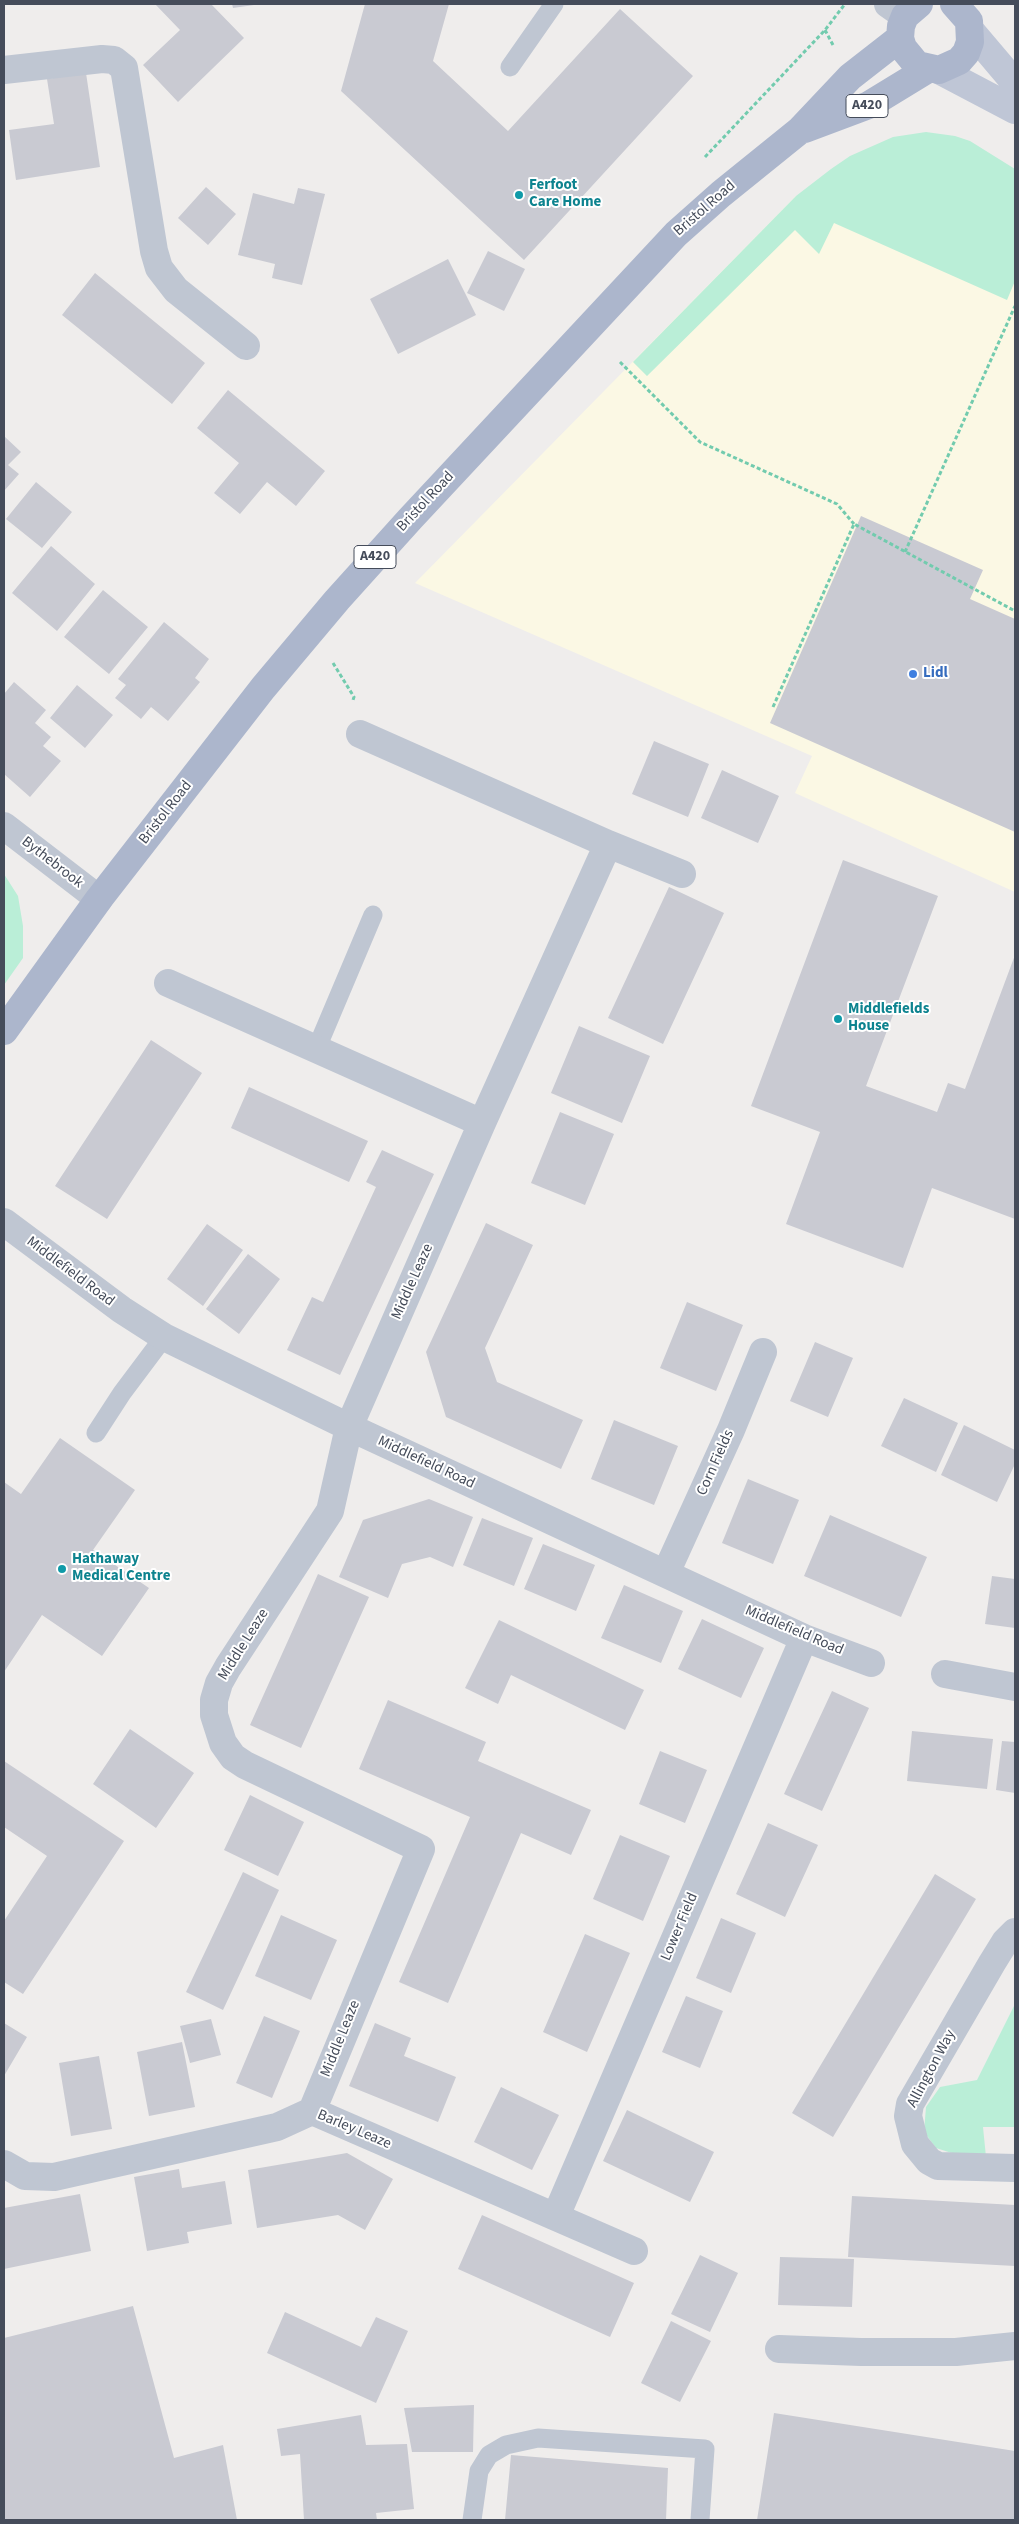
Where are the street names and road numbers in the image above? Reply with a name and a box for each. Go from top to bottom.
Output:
road number: A420 [846,94,888,118]
street label: Bristol Road [671,177,739,241]
street label: Bristol Road [394,468,458,536]
road number: A420 [354,546,396,568]
street label: Bristol Road [136,778,196,848]
street label: Bythebrook [18,833,86,893]
street label: Middlefield Road [23,1233,117,1311]
street label: Middle Leaze [388,1241,438,1323]
street label: Corn Fields [694,1427,738,1499]
street label: Middlefield Road [374,1433,478,1493]
street label: Middlefield Road [742,1602,846,1660]
street label: Middle Leaze [215,1606,273,1684]
street label: Lower Field [658,1890,702,1964]
street label: Middle Leaze [317,1998,365,2080]
street label: Allington Way [904,2027,960,2111]
street label: Barley Leaze [314,2106,394,2154]

